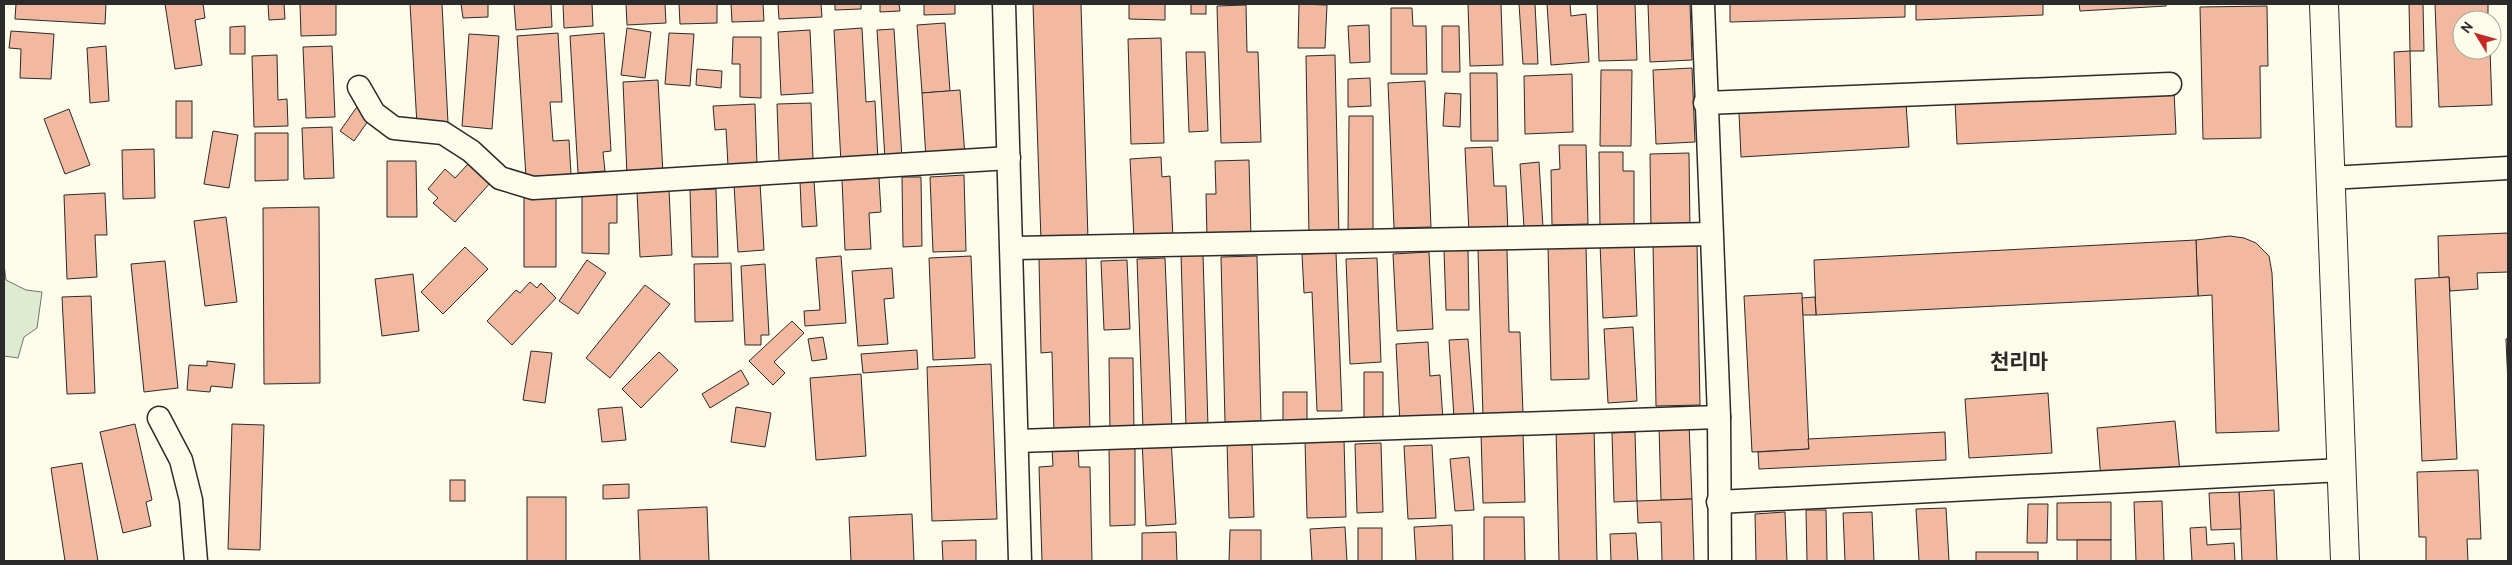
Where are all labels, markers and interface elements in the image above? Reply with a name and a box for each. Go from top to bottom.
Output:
north arrow [2452,10,2502,60]
text: N [2456,18,2477,37]
district label: 천리마 [1990,349,2048,374]

